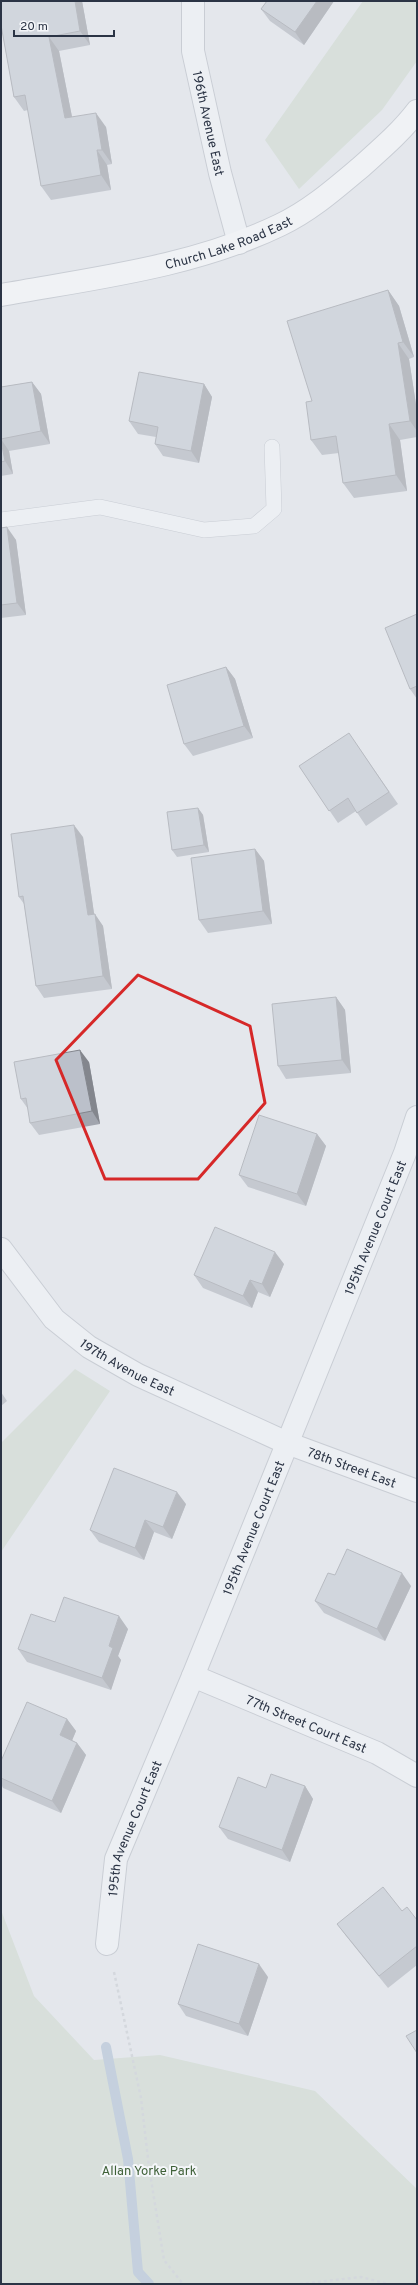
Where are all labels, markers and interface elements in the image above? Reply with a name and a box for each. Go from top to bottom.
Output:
scale bar [14,12,114,38]
text: 20 m [20,19,48,35]
street label: 196th Avenue East [188,70,226,178]
street label: Church Lake Road East [164,214,296,274]
street label: 195th Avenue Court East [342,1159,411,1298]
street label: 197th Avenue East [76,1337,177,1401]
street label: 78th Street East [305,1445,398,1493]
street label: 195th Avenue Court East [221,1459,289,1598]
street label: 77th Street Court East [243,1693,369,1758]
street label: 195th Avenue Court East [106,1759,167,1897]
park label: Allan Yorke Park [101,2164,197,2180]

